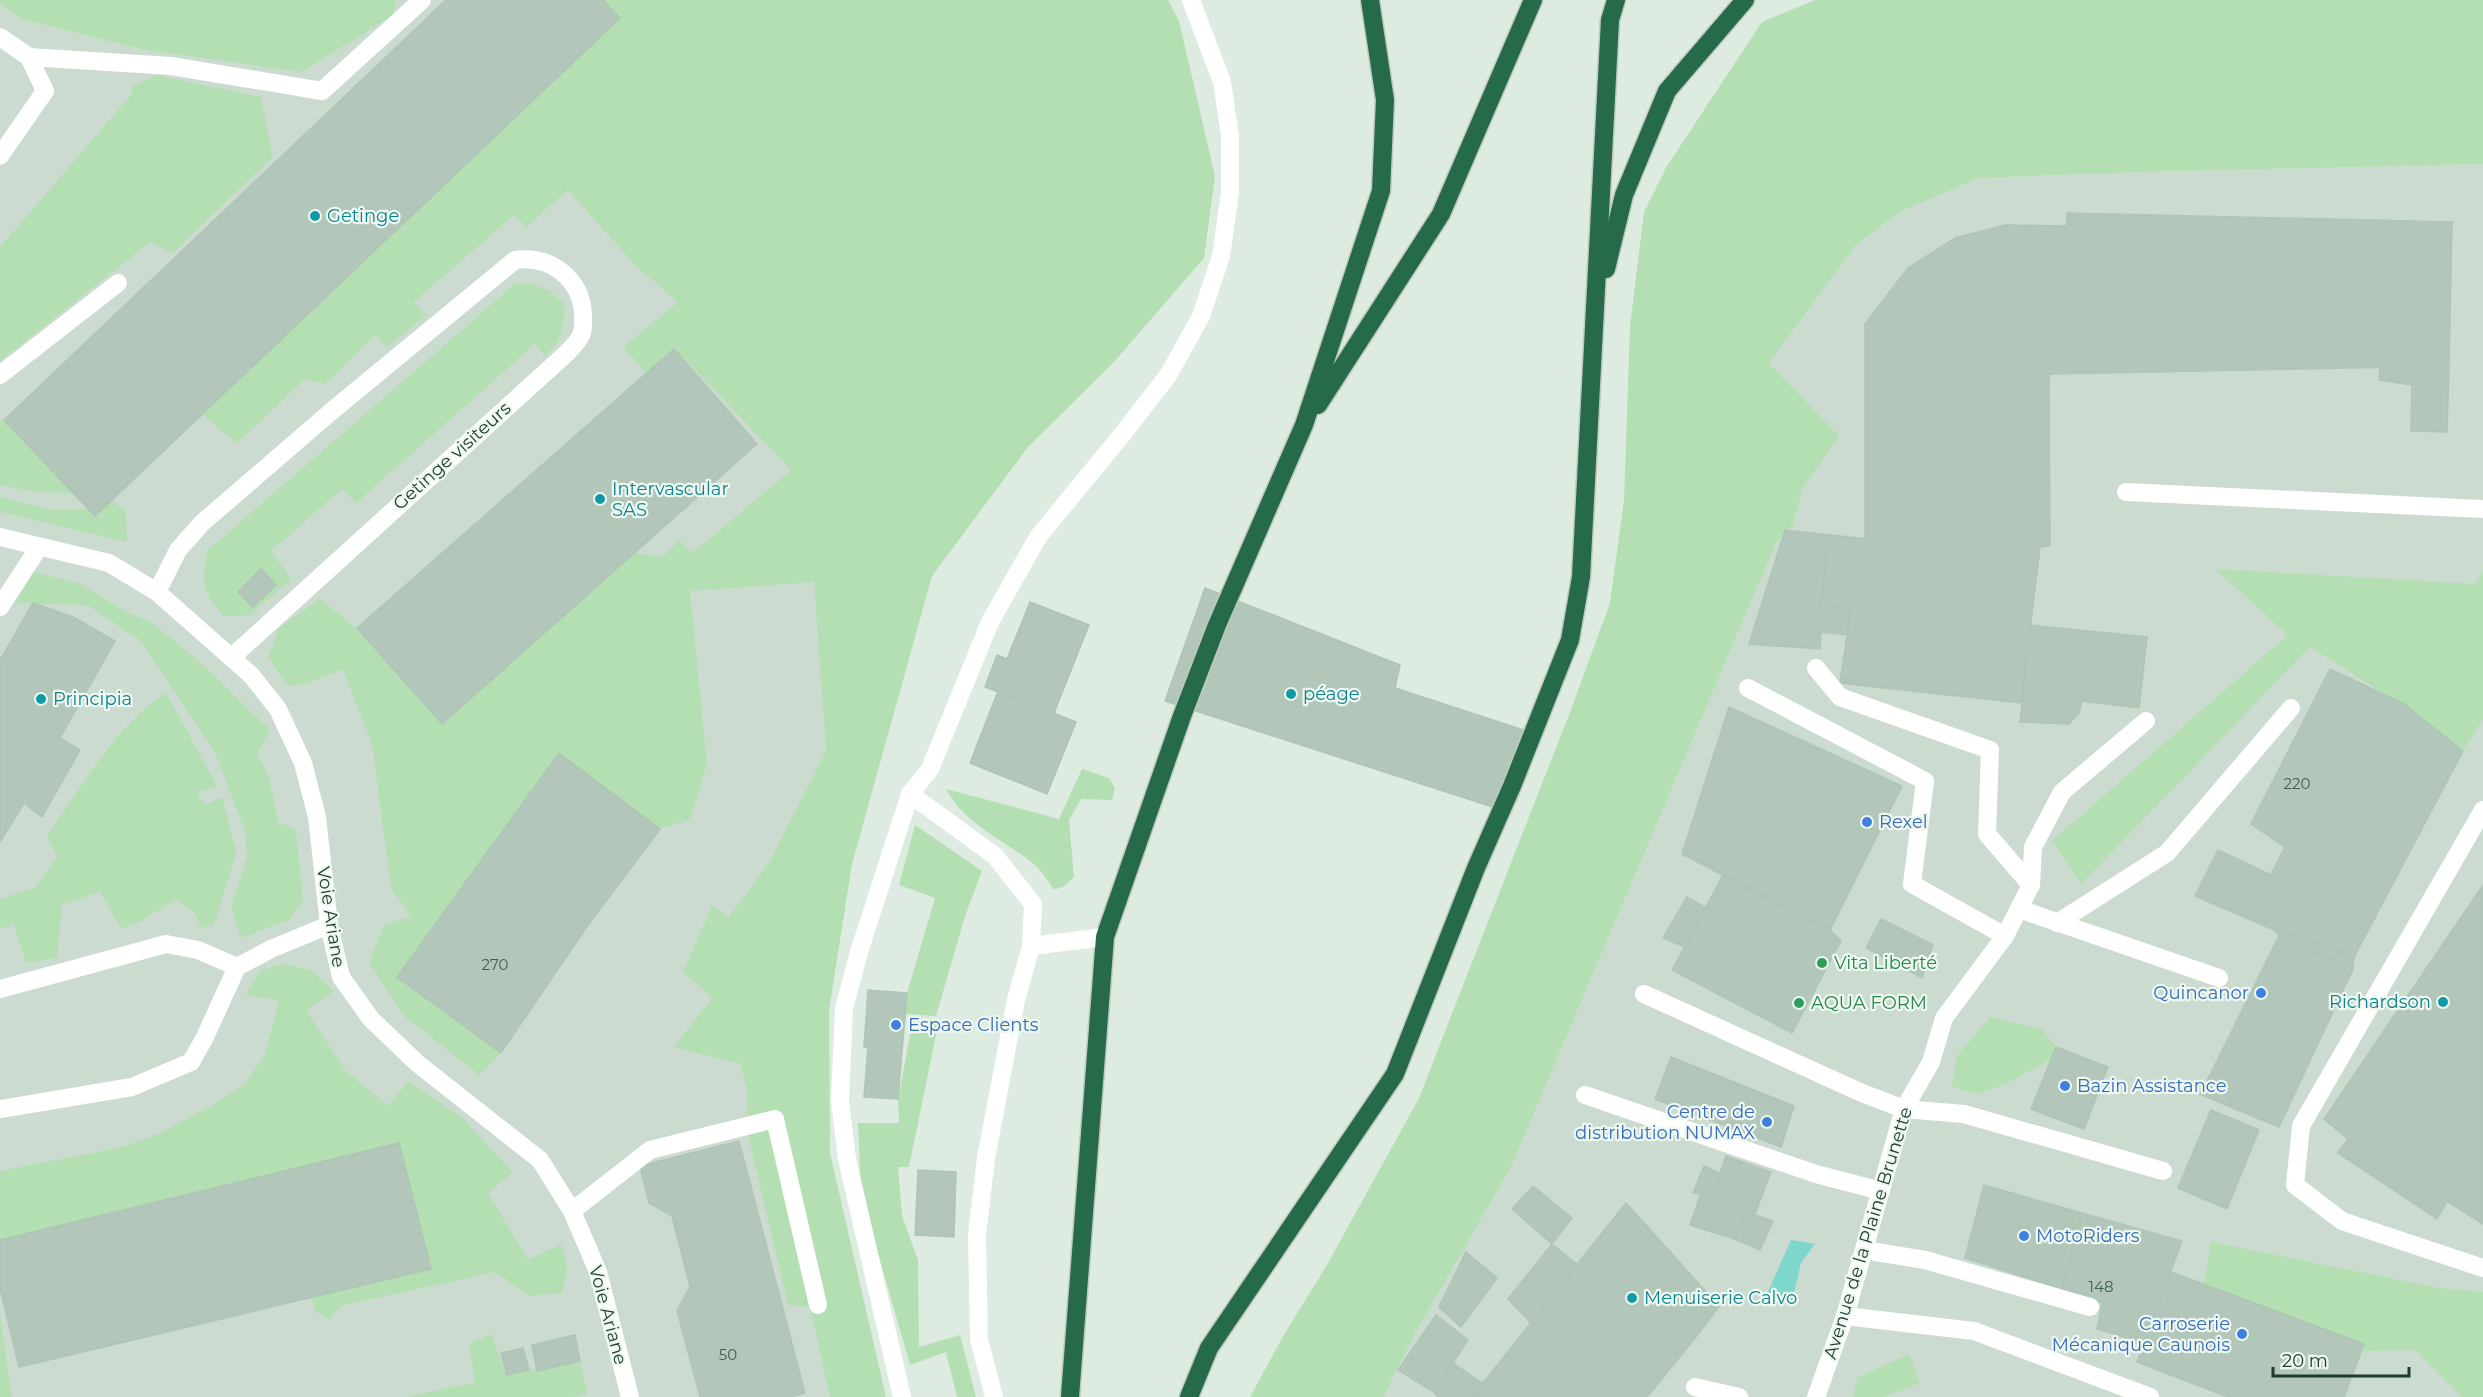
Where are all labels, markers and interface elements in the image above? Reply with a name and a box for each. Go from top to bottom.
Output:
place label: Getinge [327,205,399,227]
marker: Getinge [308,209,322,223]
street label: Getinge visiteurs [389,397,516,515]
place label: Intervascular SAS [612,478,729,521]
marker: Intervascular SAS [593,492,607,506]
place label: péage [1303,683,1360,705]
marker: péage [1284,687,1298,701]
place label: Principia [53,688,132,710]
marker: Principia [34,692,48,706]
house number: 220 [2284,774,2311,793]
place label: Rexel [1879,811,1928,833]
marker: Rexel [1860,815,1874,829]
street label: Voie Ariane [312,865,350,969]
place label: Vita Liberté [1834,952,1937,974]
house number: 270 [482,955,509,974]
marker: Vita Liberté [1815,956,1829,970]
place label: Quincanor [2153,982,2249,1004]
marker: Quincanor [2254,986,2268,1000]
place label: Richardson [2329,991,2431,1013]
place label: AQUA FORM [1811,992,1927,1014]
marker: Richardson [2436,995,2450,1009]
marker: AQUA FORM [1792,996,1806,1010]
place label: Espace Clients [908,1014,1039,1036]
marker: Espace Clients [889,1018,903,1032]
place label: Bazin Assistance [2077,1075,2227,1097]
marker: Bazin Assistance [2058,1079,2072,1093]
place label: Centre de distribution NUMAX [1575,1101,1755,1144]
street label: Avenue de la Plaine Brunette [1819,1104,1917,1362]
marker: Centre de distribution NUMAX [1760,1115,1774,1129]
place label: MotoRiders [2036,1225,2140,1247]
marker: MotoRiders [2017,1229,2031,1243]
street label: Voie Ariane [584,1263,632,1367]
house number: 148 [2088,1277,2114,1296]
place label: Menuiserie Calvo [1644,1287,1797,1309]
marker: Menuiserie Calvo [1625,1291,1639,1305]
place label: Carroserie Mécanique Caunois [2052,1313,2230,1356]
marker: Carroserie Mécanique Caunois [2235,1327,2249,1341]
scale bar [2273,1340,2410,1378]
house number: 50 [719,1345,737,1364]
text: 20 m [2282,1350,2328,1372]

